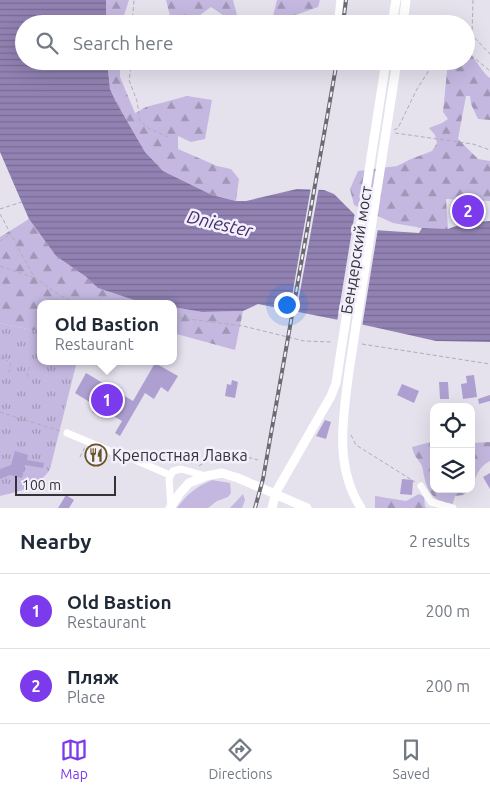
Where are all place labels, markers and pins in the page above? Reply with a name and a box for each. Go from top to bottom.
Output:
pin: 2 [452,192,484,230]
pin: 1 [91,381,123,419]
restaurant icon: Крепостная Лавка [84,443,108,467]
place label: Крепостная Лавка [112,446,248,464]

